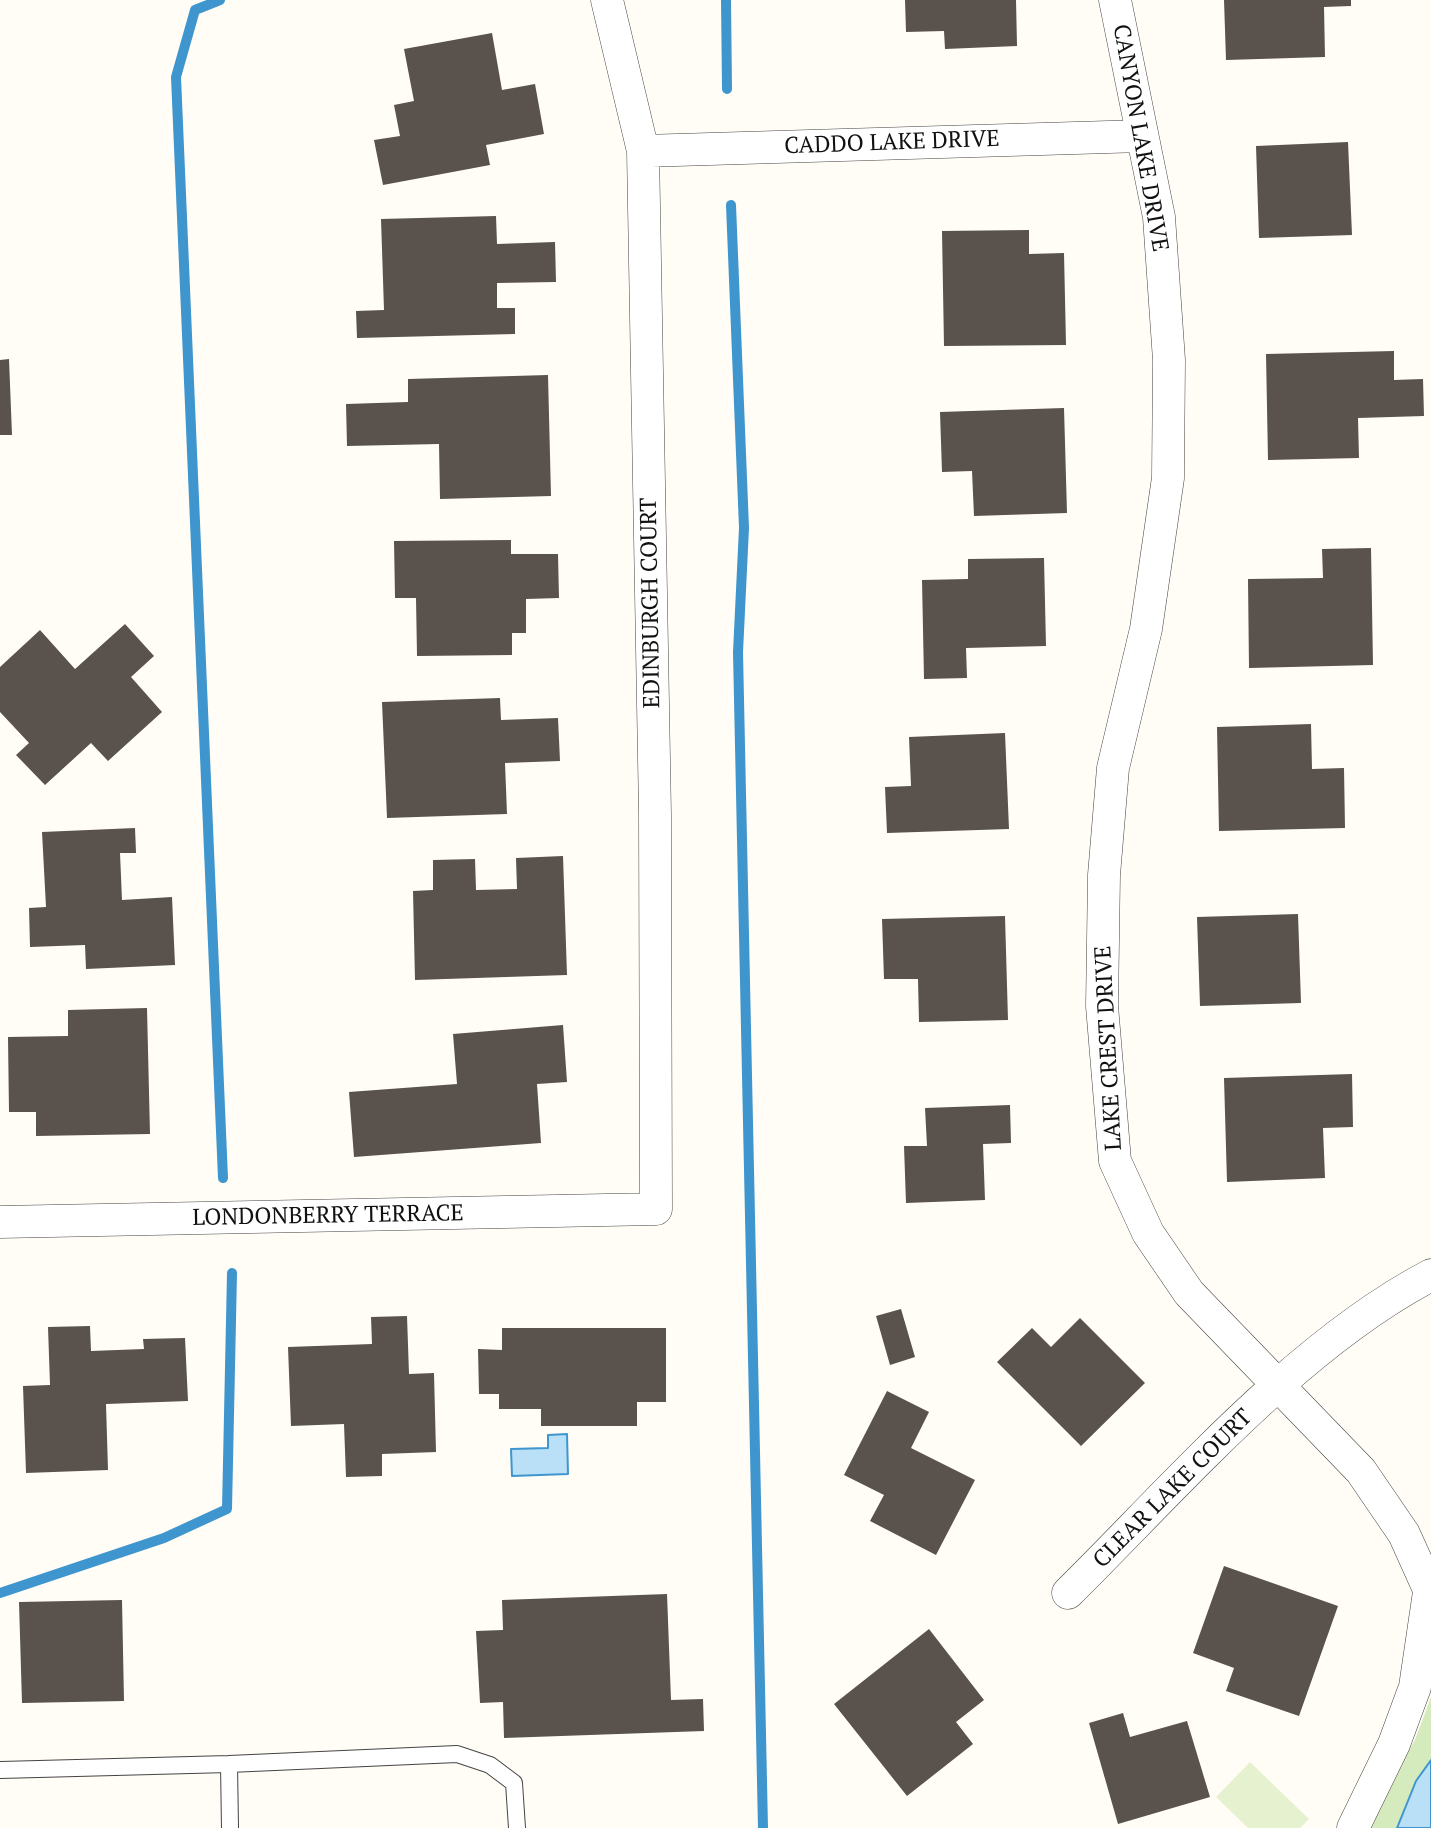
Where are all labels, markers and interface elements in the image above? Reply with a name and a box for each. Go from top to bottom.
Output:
street label: CANYON LAKE DRIVE [1106,22,1174,254]
street label: CADDO LAKE DRIVE [784,125,1000,161]
street label: EDINBURGH COURT [635,497,667,709]
street label: LAKE CREST DRIVE [1090,945,1128,1151]
street label: LONDONBERRY TERRACE [192,1200,464,1232]
street label: CLEAR LAKE COURT [1088,1404,1258,1574]

